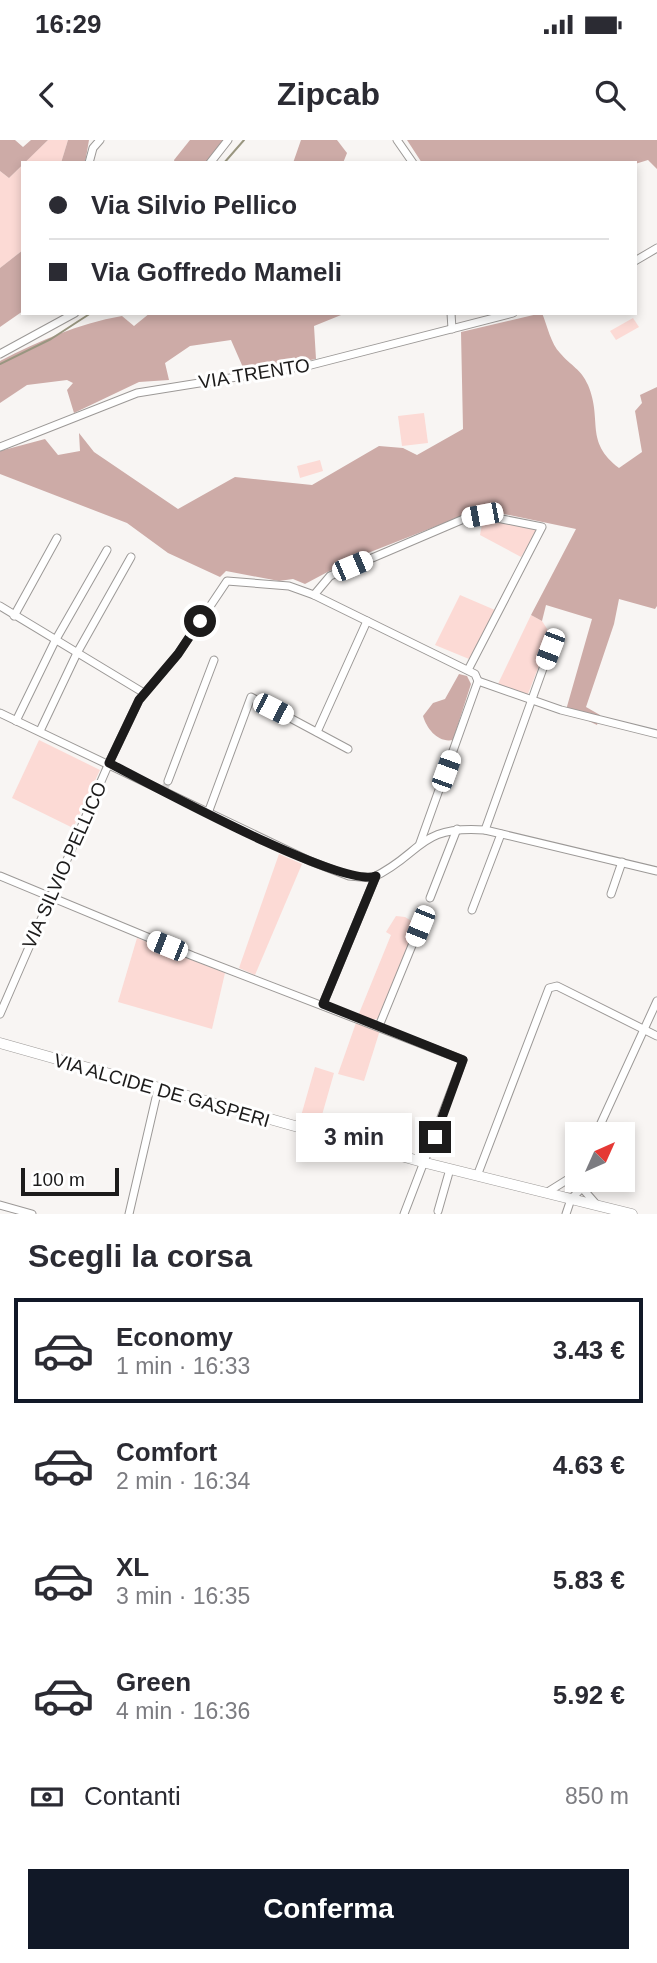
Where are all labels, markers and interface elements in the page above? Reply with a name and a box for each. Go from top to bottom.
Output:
text: 16:29 [35,9,102,39]
icon: back [28,76,66,114]
text: Zipcab [277,76,380,112]
icon: search [591,76,629,114]
text: Via Silvio Pellico [91,190,297,220]
text: Via Goffredo Mameli [91,257,342,287]
street label: VIA TRENTO [197,354,311,393]
car [460,501,505,529]
car [329,548,376,584]
route start [184,605,216,637]
car [533,626,568,672]
car [250,690,297,728]
car [429,748,464,794]
street label: VIA SILVIO PELLICO [18,779,111,952]
car [403,903,438,949]
car [144,928,191,964]
street label: VIA ALCIDE DE GASPERI [51,1050,272,1131]
callout: 3 min [295,1112,410,1161]
route end [419,1121,451,1153]
north arrow [565,1122,635,1192]
map controls [565,1122,635,1192]
text: 3 min [324,1124,384,1150]
scale bar [21,1165,119,1197]
text: 100 m [32,1169,85,1190]
text: Scegli la corsa [28,1238,252,1274]
icon: car [32,1319,95,1382]
text: Economy [116,1322,233,1352]
text: 3.43 € [553,1335,625,1365]
text: 1 min · 16:33 [116,1353,250,1379]
icon: car [32,1434,95,1497]
text: Comfort [116,1437,217,1467]
text: 4.63 € [553,1450,625,1480]
text: 2 min · 16:34 [116,1468,250,1494]
icon: car [32,1549,95,1612]
text: XL [116,1552,149,1582]
text: 5.83 € [553,1565,625,1595]
text: 3 min · 16:35 [116,1583,250,1609]
icon: car [32,1664,95,1727]
text: Green [116,1667,191,1697]
text: 5.92 € [553,1680,625,1710]
text: 4 min · 16:36 [116,1698,250,1724]
icon: cash [28,1778,66,1816]
text: Contanti [84,1781,181,1811]
text: 850 m [565,1783,629,1809]
button: Conferma [28,1869,629,1949]

